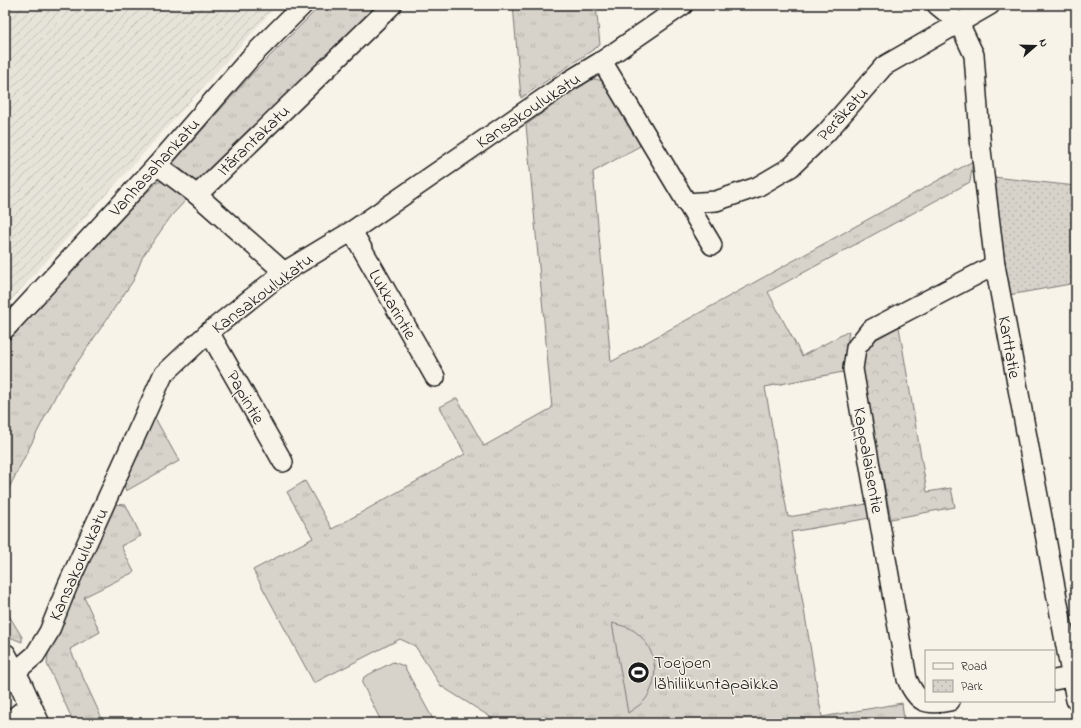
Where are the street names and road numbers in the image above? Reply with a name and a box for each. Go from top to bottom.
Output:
street label: Kansakoulukatu [472,67,586,156]
street label: Peräkatu [812,82,875,149]
street label: Itärantakatu [212,100,297,183]
street label: Vanhasahankatu [103,113,207,224]
street label: Kansakoulukatu [207,248,319,341]
street label: Lukkarintie [361,265,422,346]
street label: Karttatie [990,314,1026,382]
street label: Papintie [218,366,271,431]
street label: Kappalaisentie [845,405,889,516]
street label: Kansakoulukatu [43,504,116,625]

